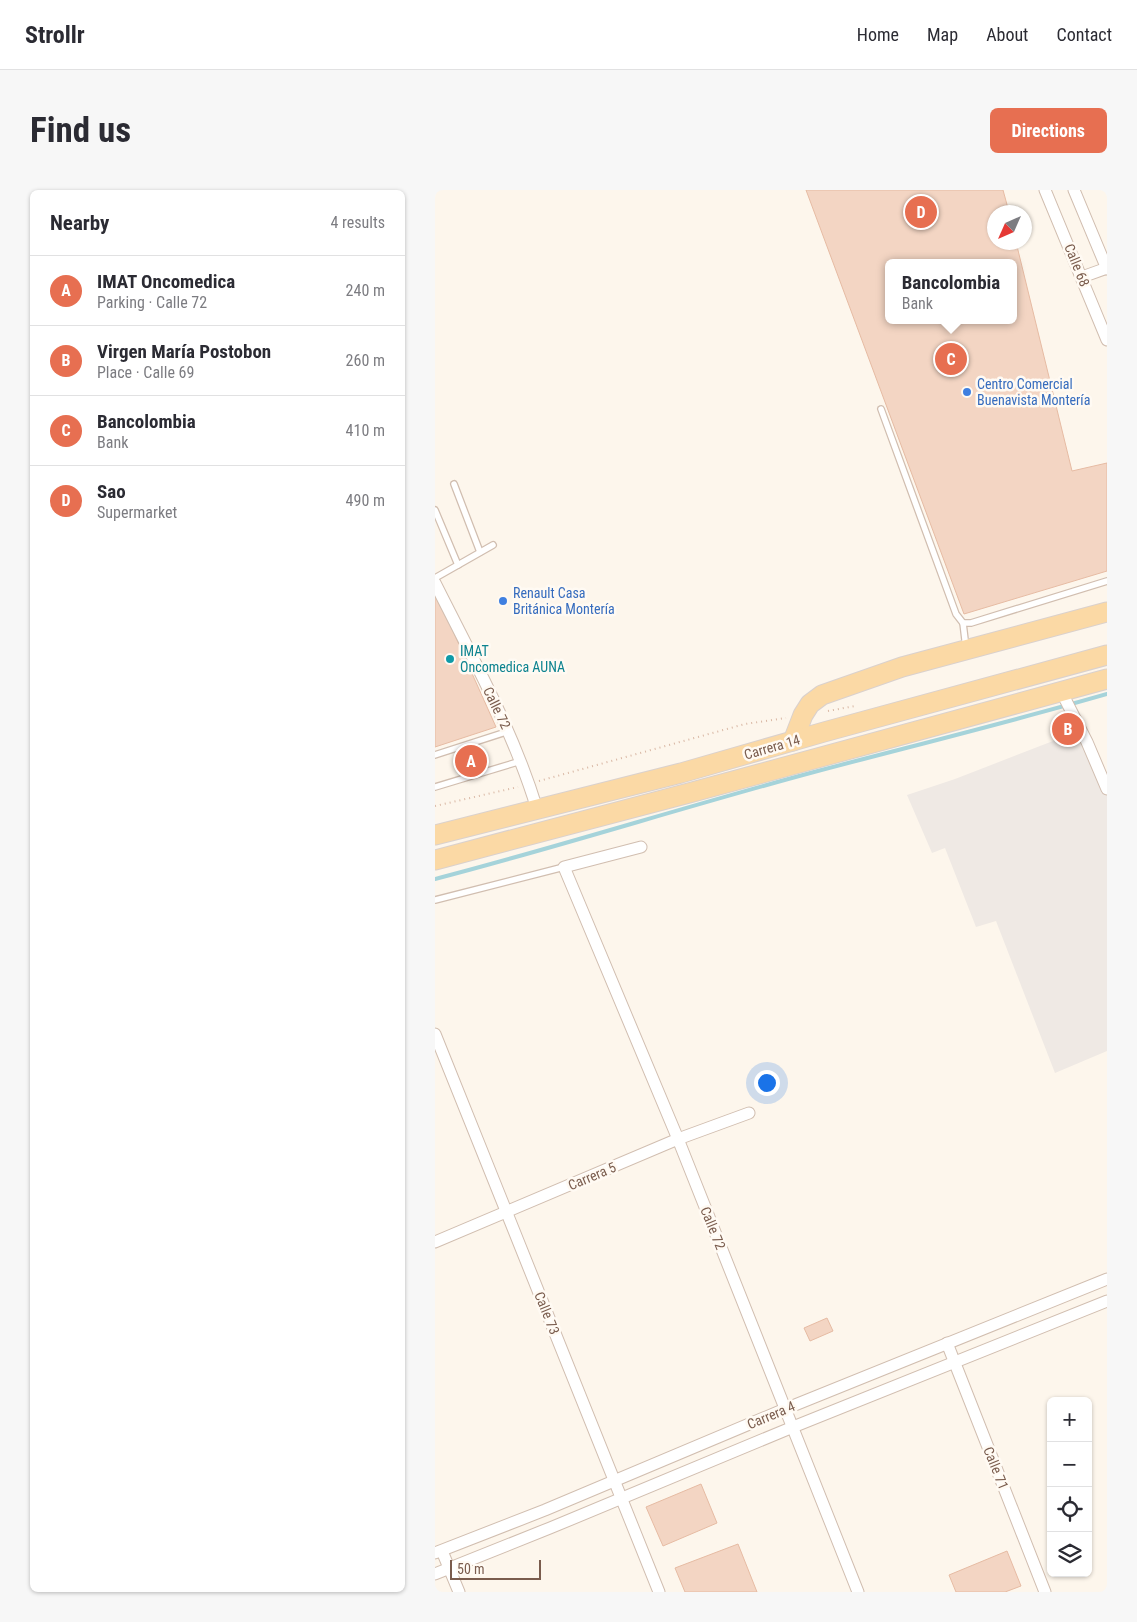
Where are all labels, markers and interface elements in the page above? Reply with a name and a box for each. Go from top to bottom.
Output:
text: Strollr [25,21,85,49]
text: Home [857,24,899,45]
text: Map [927,24,958,45]
text: About [986,24,1028,45]
text: Contact [1056,24,1112,45]
button: Directions [990,108,1107,153]
text: Find us [30,110,131,151]
pin: D [905,193,937,231]
north arrow [987,205,1032,250]
text: Nearby [50,211,109,235]
text: 4 results [330,213,385,232]
street label: Calle 68 [1061,241,1093,289]
popup [885,259,1017,324]
text: IMAT Oncomedica [97,270,235,293]
text: Bancolombia [902,271,1000,294]
text: A [61,281,71,300]
text: 240 m [346,281,385,300]
text: Parking · Calle 72 [97,293,207,312]
text: Bank [902,294,933,313]
text: Virgen María Postobon [97,340,271,363]
pin: C [935,340,967,378]
text: B [62,351,70,370]
text: 260 m [346,351,385,370]
text: Place · Calle 69 [97,363,194,382]
place label: Centro Comercial Buenavista Montería [977,376,1090,408]
marker: Centro Comercial Buenavista Montería [961,386,973,398]
text: Bancolombia [97,410,196,433]
text: C [61,421,71,440]
text: 410 m [346,421,385,440]
text: Bank [97,433,128,452]
text: Sao [97,480,126,503]
text: D [61,491,71,510]
text: 490 m [346,491,385,510]
text: Supermarket [97,503,177,522]
place label: Renault Casa Británica Montería [513,585,615,617]
marker: Renault Casa Británica Montería [497,595,509,607]
place label: IMAT Oncomedica AUNA [460,643,565,675]
marker: IMAT Oncomedica AUNA [444,653,456,665]
street label: Calle 72 [480,684,514,732]
pin: B [1052,710,1084,748]
street label: Carrera 14 [742,731,802,763]
pin: A [455,742,487,780]
your location [754,1070,780,1096]
street label: Carrera 5 [566,1159,618,1193]
street label: Calle 72 [697,1204,729,1252]
street label: Calle 73 [531,1289,563,1337]
map controls [1047,1397,1092,1577]
button: + [1047,1397,1092,1442]
street label: Carrera 4 [745,1398,797,1432]
button: − [1047,1442,1092,1487]
street label: Calle 71 [980,1444,1012,1492]
button: locate [1047,1487,1092,1532]
button: layers [1047,1532,1092,1577]
scale bar [450,1557,541,1580]
text: 50 m [457,1561,485,1577]

